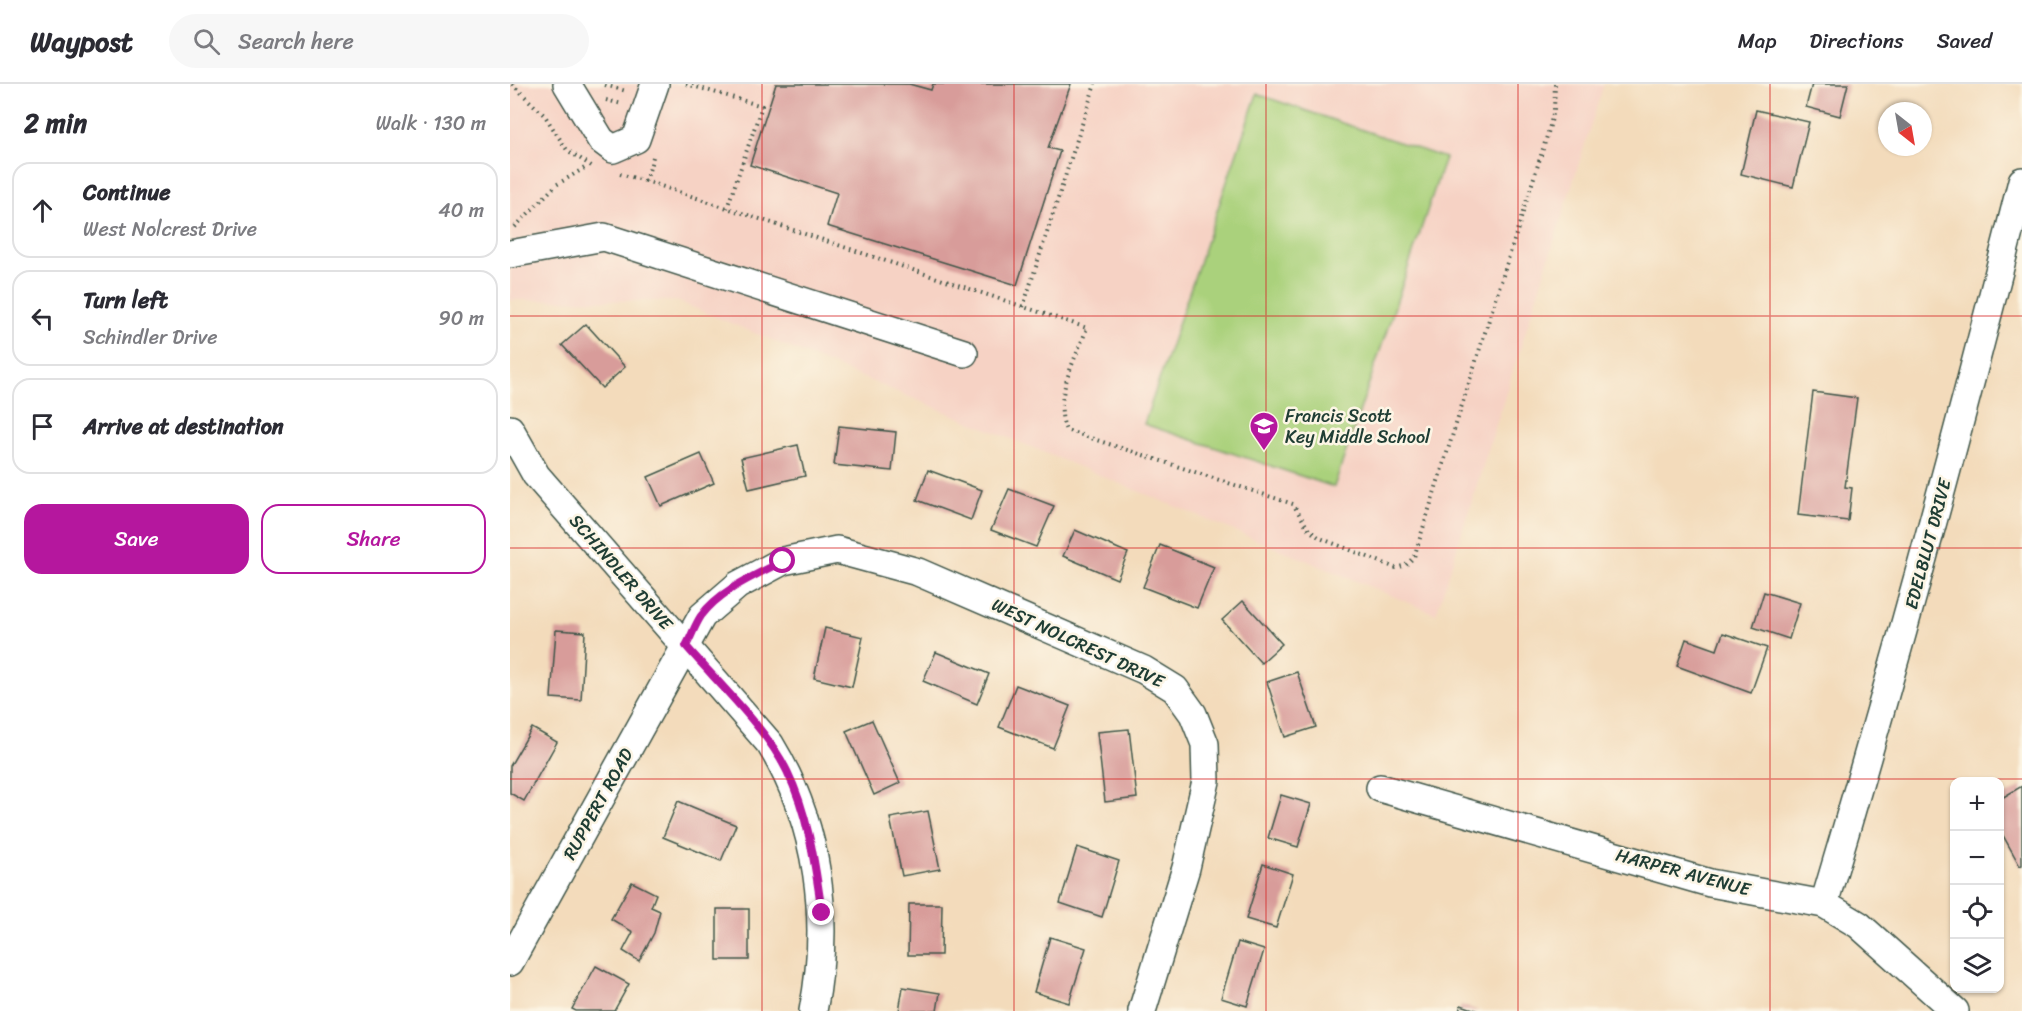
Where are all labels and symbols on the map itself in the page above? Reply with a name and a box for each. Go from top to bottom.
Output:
north arrow [1878,102,1932,156]
place label: Francis Scott Key Middle School [1285,400,1431,453]
school or university icon: Francis Scott Key Middle School [1248,410,1280,452]
street label: EDELBLUT DRIVE [1895,474,1961,613]
street label: SCHINDLER DRIVE [561,506,682,638]
route start [769,547,795,573]
street label: WEST NOLCREST DRIVE [986,589,1171,698]
street label: RUPPERT ROAD [554,742,642,866]
street label: HARPER AVENUE [1612,839,1755,906]
route end [808,899,834,925]

